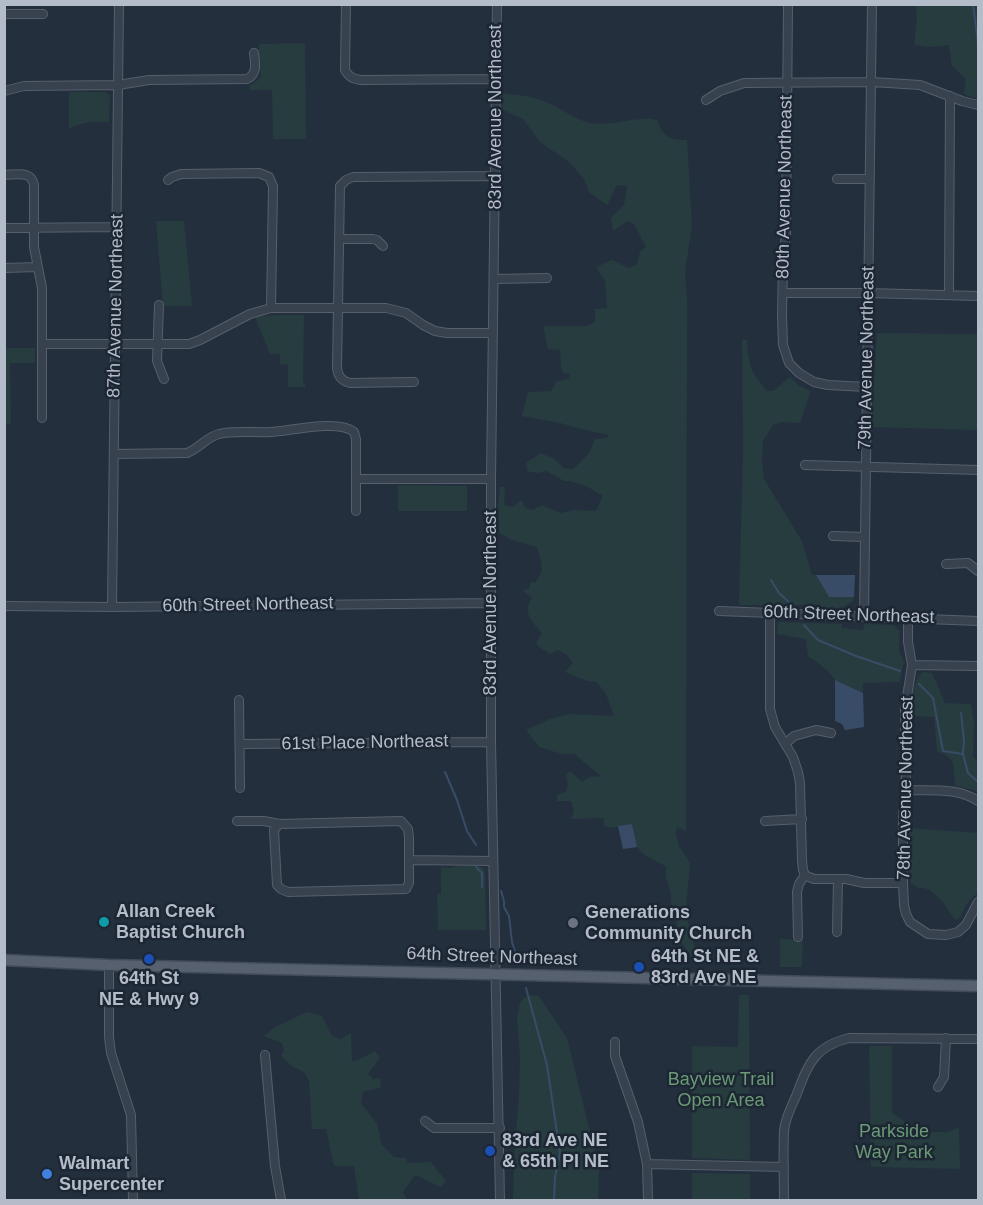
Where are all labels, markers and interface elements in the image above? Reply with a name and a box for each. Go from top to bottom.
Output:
street label: 83rd Avenue Northeast [485,25,507,209]
street label: 80th Avenue Northeast [773,95,797,279]
street label: 87th Avenue Northeast [104,214,128,398]
street label: 79th Avenue Northeast [855,266,879,450]
street label: 83rd Avenue Northeast [480,511,502,695]
street label: 60th Street Northeast [162,593,334,617]
street label: 60th Street Northeast [763,601,935,629]
street label: 78th Avenue Northeast [894,696,918,880]
street label: 61st Place Northeast [281,731,449,755]
place label: Allan Creek Baptist Church [116,901,245,944]
place label: Generations Community Church [585,902,752,944]
marker: Allan Creek Baptist Church [97,915,111,929]
marker: Generations Community Church [566,916,580,930]
street label: 64th Street Northeast [406,943,578,971]
place label: 64th St NE & 83rd Ave NE [651,946,759,988]
marker: 64th St NE & Hwy 9 [142,952,156,966]
marker: 64th St NE & 83rd Ave NE [632,960,646,974]
place label: 64th St NE & Hwy 9 [99,968,199,1010]
park label: Bayview Trail Open Area [668,1069,774,1112]
park label: Parkside Way Park [855,1121,933,1164]
place label: 83rd Ave NE & 65th Pl NE [502,1130,609,1172]
marker: 83rd Ave NE & 65th Pl NE [483,1144,497,1158]
place label: Walmart Supercenter [59,1153,164,1196]
marker: Walmart Supercenter [40,1167,54,1181]

